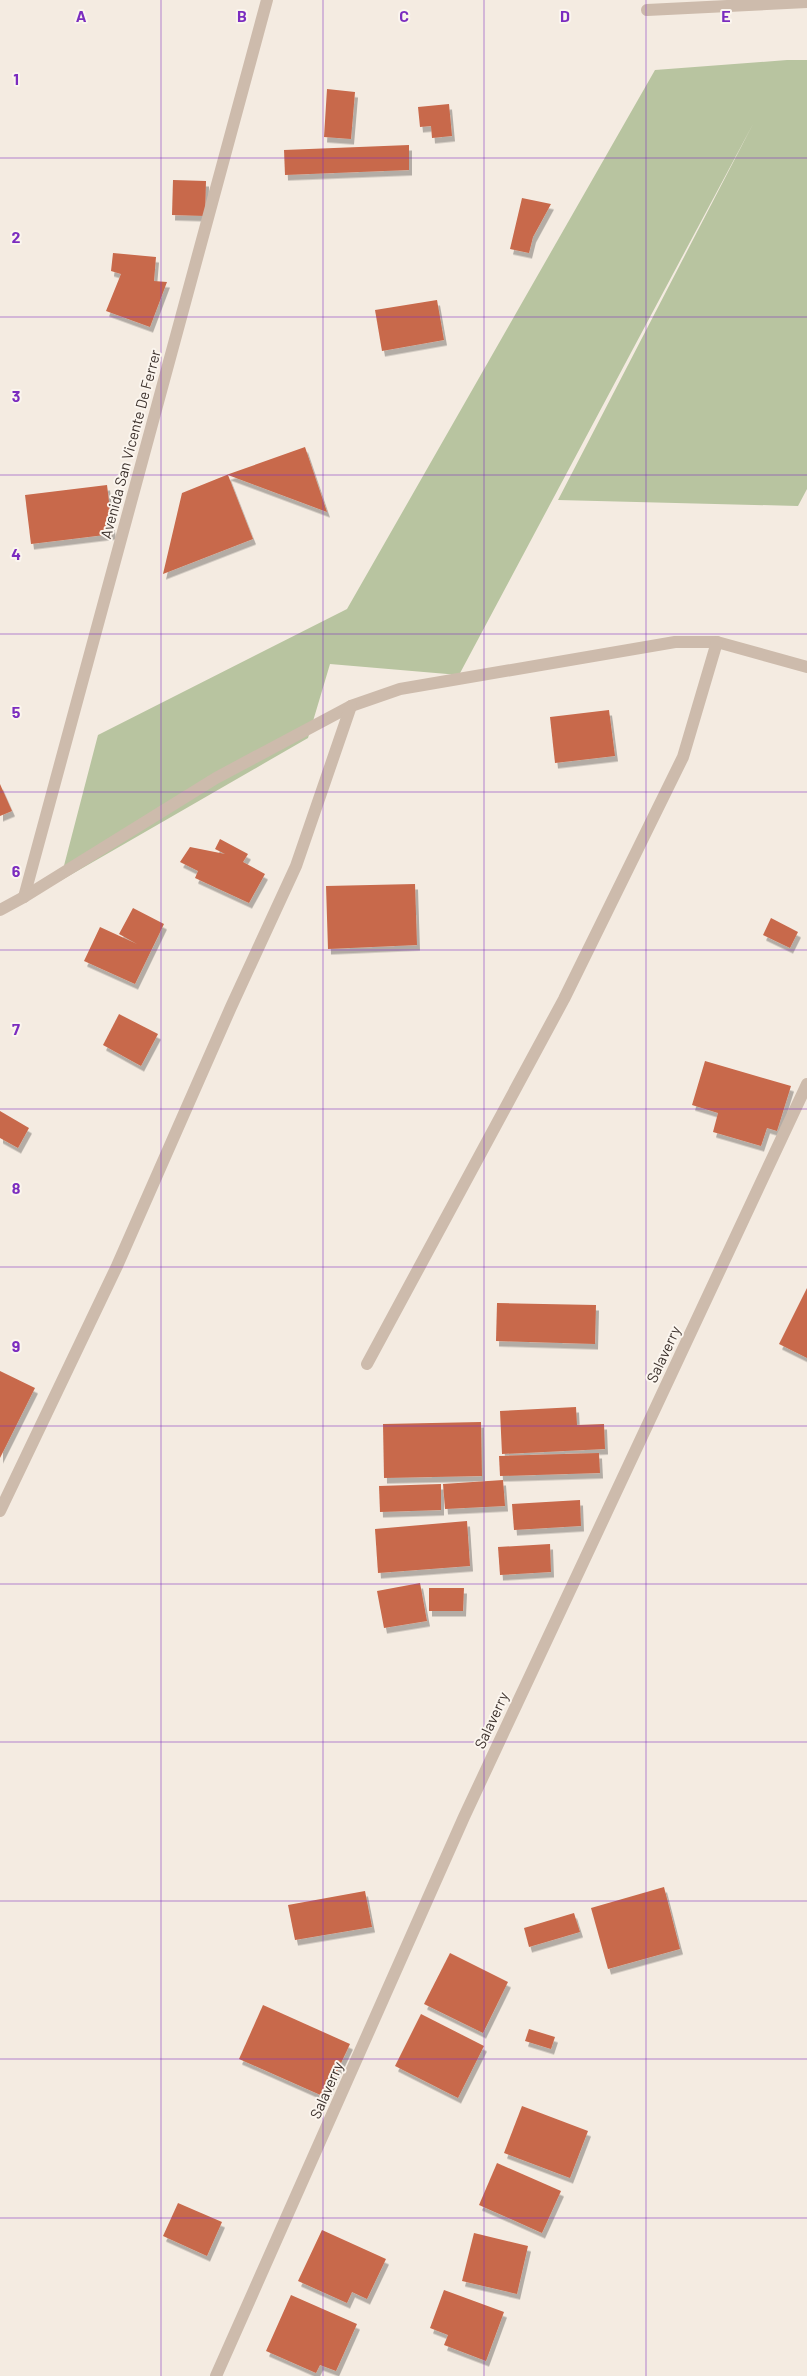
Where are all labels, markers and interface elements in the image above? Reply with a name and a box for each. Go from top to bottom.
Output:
text: A [76,6,87,25]
text: B [237,6,247,25]
text: C [399,6,409,25]
text: D [560,6,570,25]
text: E [721,6,731,25]
text: 1 [13,69,19,88]
text: 2 [12,227,21,246]
street label: Avenida San Vicente De Ferrer [96,347,164,541]
text: 3 [12,386,20,405]
text: 4 [11,544,21,563]
text: 5 [12,702,21,721]
text: 6 [12,861,21,880]
text: 7 [12,1019,20,1038]
text: 8 [12,1178,21,1197]
street label: Salaverry [642,1323,684,1385]
text: 9 [12,1336,20,1355]
street label: Salaverry [470,1689,512,1751]
street label: Salaverry [305,2059,347,2121]

